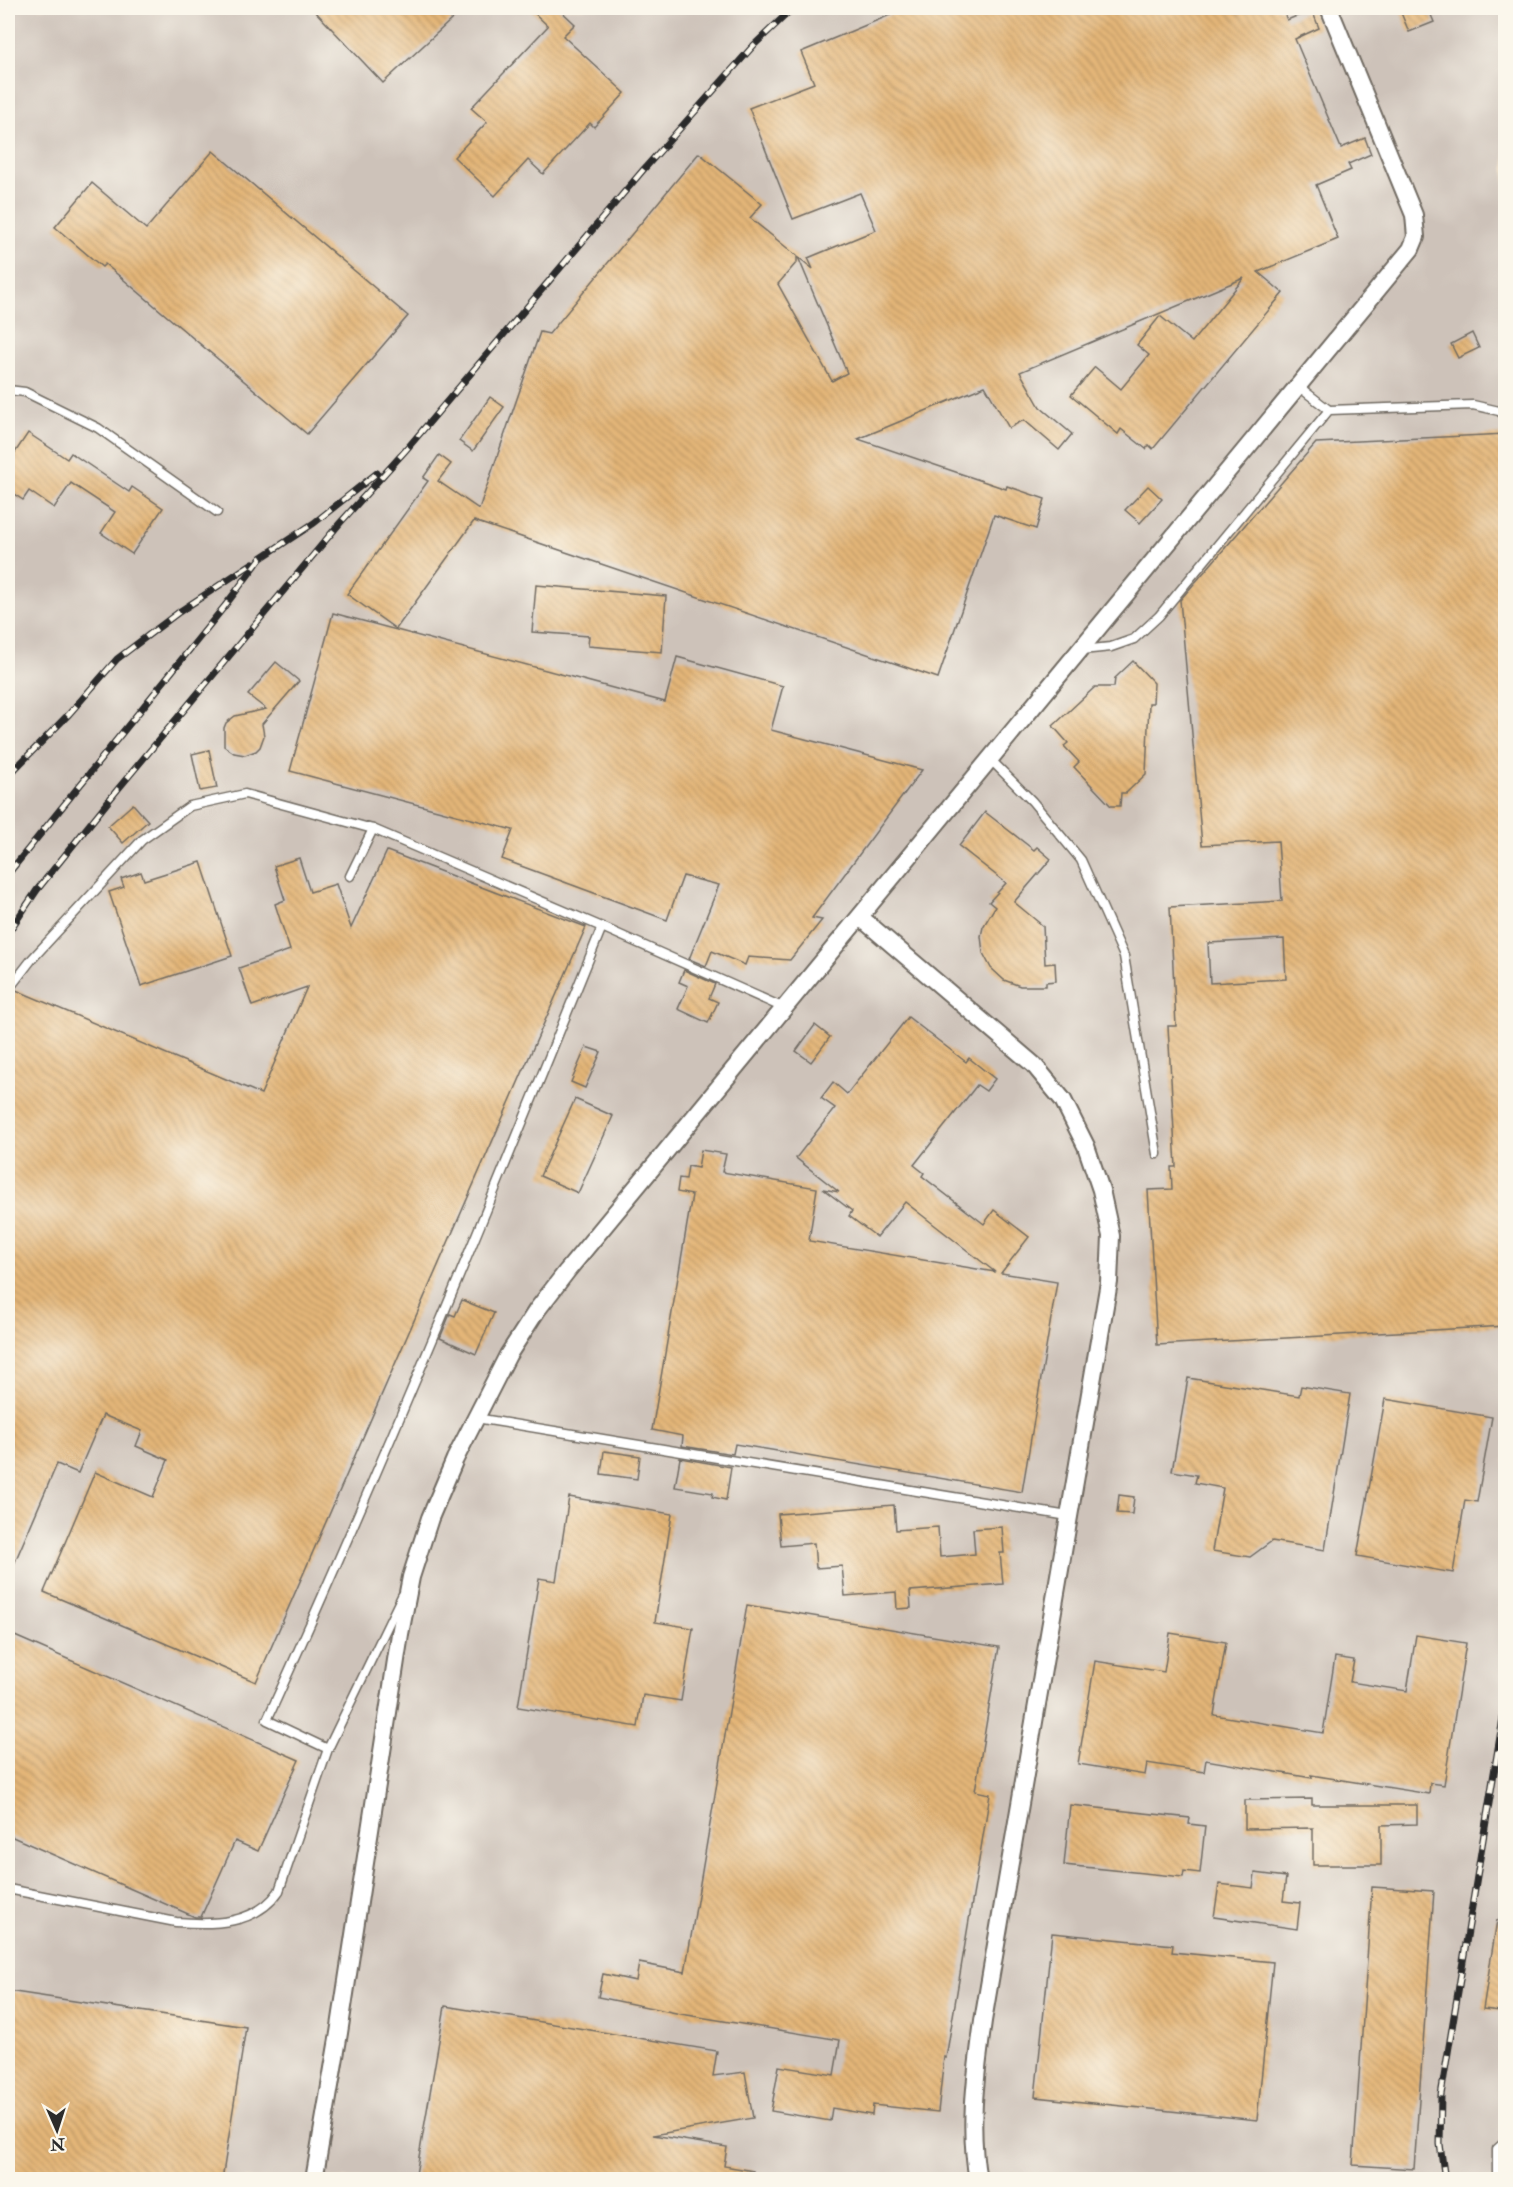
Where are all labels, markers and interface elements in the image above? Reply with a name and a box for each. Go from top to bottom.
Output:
north arrow [27,2100,87,2160]
text: N [49,2134,66,2154]

